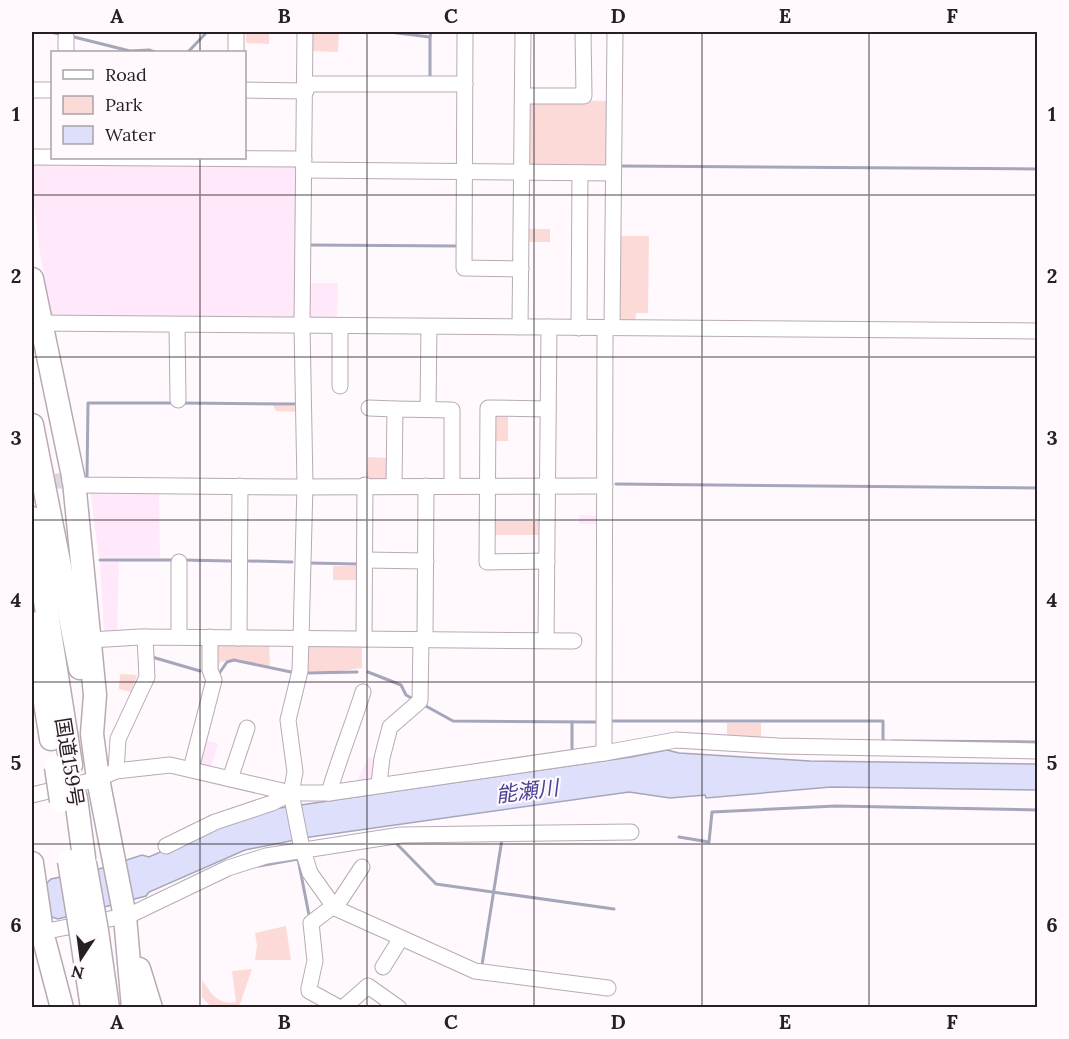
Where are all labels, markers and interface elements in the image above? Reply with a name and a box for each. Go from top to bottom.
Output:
text: A [110,3,124,28]
text: B [277,3,291,28]
text: C [444,3,458,28]
text: D [610,3,626,28]
text: E [779,3,791,28]
text: F [946,3,958,28]
legend [51,51,246,159]
text: Road [105,63,147,86]
text: Park [105,93,143,116]
text: 1 [12,101,20,126]
text: 1 [1048,101,1056,126]
text: Water [105,123,156,146]
text: 2 [11,263,21,288]
text: 2 [1047,263,1057,288]
text: 3 [10,425,22,450]
text: 3 [1046,425,1058,450]
text: 4 [11,587,22,612]
text: 4 [1047,587,1058,612]
street label: 国道159号 [51,716,89,808]
text: 5 [11,750,22,775]
text: 5 [1047,750,1058,775]
water label: 能瀬川 [494,774,562,808]
text: 6 [10,912,22,937]
text: 6 [1046,912,1058,937]
north arrow [51,928,111,988]
text: N [69,961,86,984]
text: A [110,1009,124,1034]
text: B [277,1009,291,1034]
text: C [444,1009,458,1034]
text: D [610,1009,626,1034]
text: E [779,1009,791,1034]
text: F [946,1009,958,1034]

